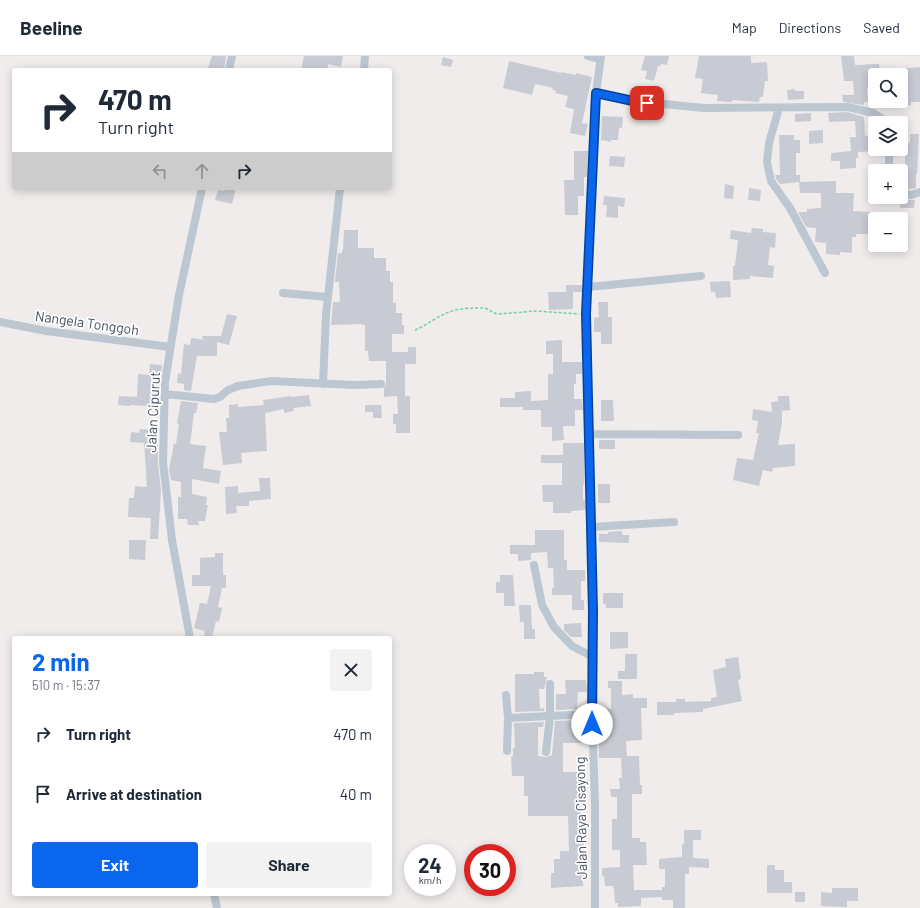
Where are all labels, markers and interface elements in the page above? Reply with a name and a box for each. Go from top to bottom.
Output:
text: Beeline [20,16,83,39]
text: Map [732,19,757,36]
text: Directions [779,19,841,36]
text: Saved [863,19,900,36]
map controls [868,68,908,252]
button: search [868,68,908,108]
text: 470 m [98,82,172,116]
icon: right [32,84,84,136]
pin [630,86,664,120]
icon: arrive [636,92,658,114]
text: Turn right [98,116,174,138]
button: layers [868,116,908,156]
icon: left [149,160,171,182]
icon: ahead [191,160,213,182]
icon: right [233,160,255,182]
button: + [868,164,908,204]
button: − [868,212,908,252]
street label: Nangela Tonggoh [34,307,140,338]
street label: Jalan Cipurut [142,371,163,453]
text: 2 min [32,647,90,676]
button: close [330,649,372,691]
text: 510 m · 15:37 [32,677,100,693]
position arrow [571,703,613,745]
icon: right [32,723,54,745]
text: Turn right [66,725,131,743]
text: 470 m [333,725,372,743]
street label: Jalan Raya Cisayong [571,757,590,879]
icon: arrive [32,783,54,805]
text: Arrive at destination [66,785,202,803]
text: 40 m [340,785,372,803]
button: Exit [32,842,198,888]
button: Share [206,842,372,888]
speed limit sign: 30 [464,844,516,896]
text: 24 [418,853,442,877]
text: km/h [419,874,441,886]

